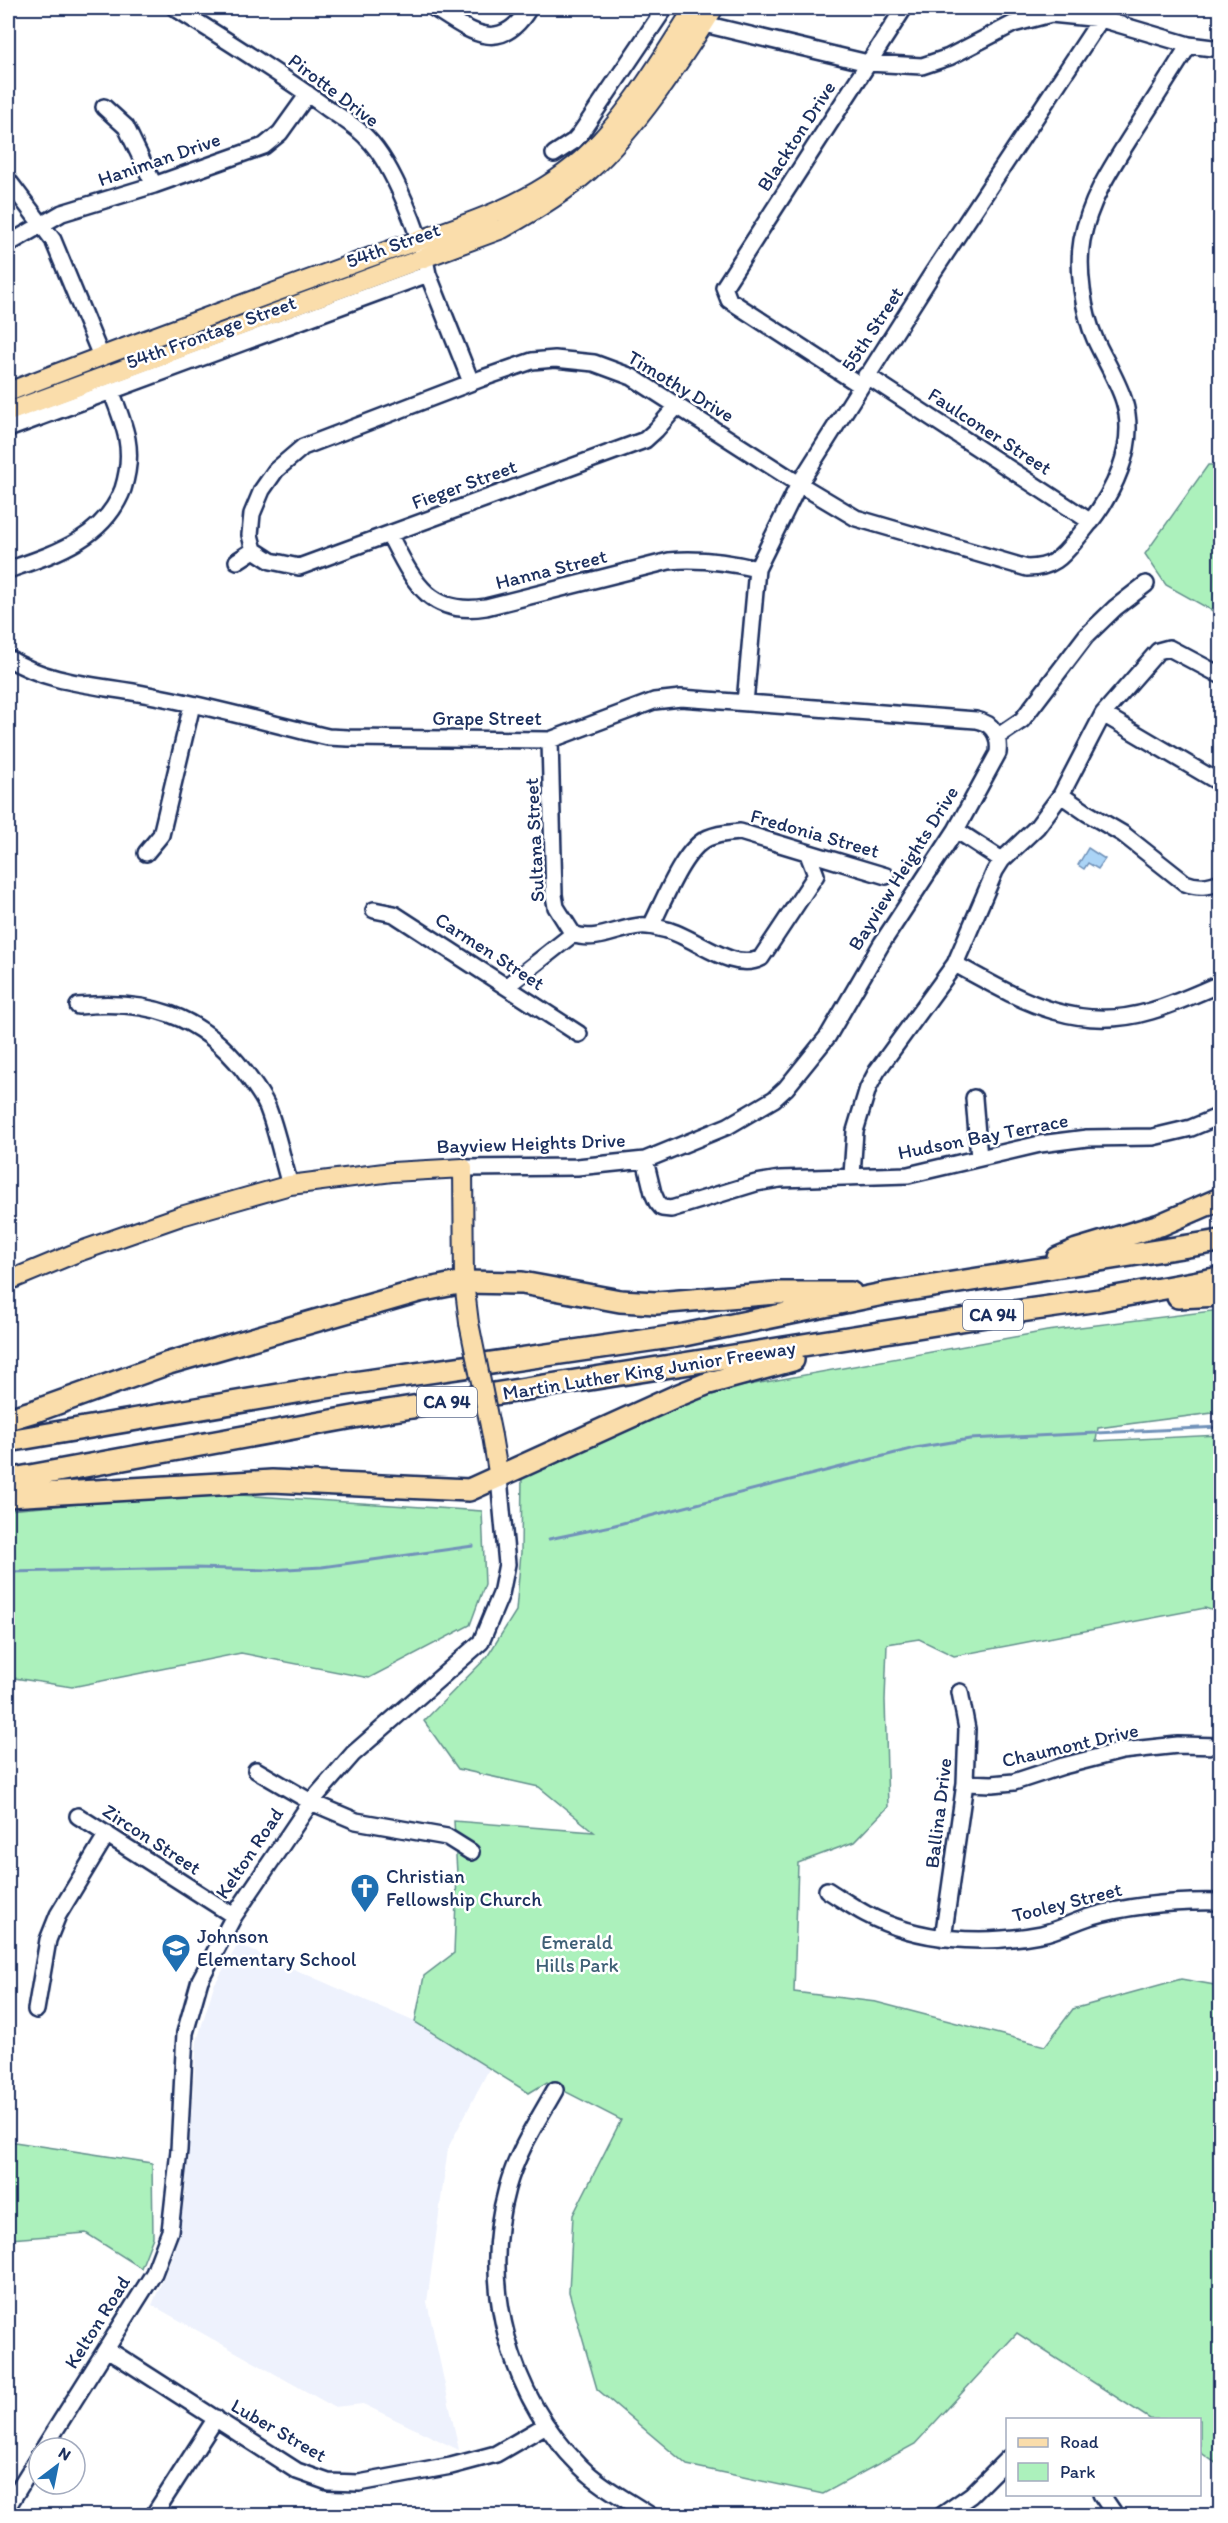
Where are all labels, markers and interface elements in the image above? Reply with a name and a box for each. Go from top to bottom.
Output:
street label: Pirotte Drive [284,48,384,132]
street label: Blackton Drive [752,76,840,196]
street label: Haniman Drive [95,127,223,191]
street label: 54th Street [343,217,444,273]
street label: 55th Street [836,282,909,376]
street label: 54th Frontage Street [123,290,299,374]
street label: Timothy Drive [623,345,739,427]
street label: Faulconer Street [924,382,1056,480]
street label: Fieger Street [408,454,520,514]
street label: Hanna Street [493,543,610,594]
street label: Grape Street [432,706,542,730]
street label: Sultana Street [519,777,549,903]
street label: Bayview Heights Drive [843,781,963,955]
street label: Fredonia Street [748,803,882,863]
street label: Carmen Street [431,907,549,995]
street label: Hudson Bay Terrace [896,1108,1070,1164]
street label: Bayview Heights Drive [436,1128,626,1158]
road number: CA 94 [963,1300,1023,1330]
street label: Martin Luther King Junior Freeway [501,1335,798,1405]
road number: CA 94 [417,1387,477,1417]
street label: Chaumont Drive [999,1718,1141,1772]
street label: Ballina Drive [919,1756,957,1870]
street label: Zircon Street [98,1798,206,1880]
street label: Kelton Road [210,1803,288,1903]
place label: Christian Fellowship Church [386,1864,542,1911]
church icon: Christian Fellowship Church [349,1872,381,1914]
street label: Tooley Street [1010,1877,1125,1927]
place label: Johnson Elementary School [197,1924,357,1971]
park label: Emerald Hills Park [535,1930,619,1977]
school or university icon: Johnson Elementary School [160,1932,192,1974]
street label: Kelton Road [59,2271,135,2373]
street label: Luber Street [227,2393,331,2467]
legend [1006,2418,1201,2496]
text: Road [1060,2431,1099,2453]
north arrow [27,2436,87,2496]
text: N [55,2443,74,2465]
text: Park [1060,2461,1095,2483]

